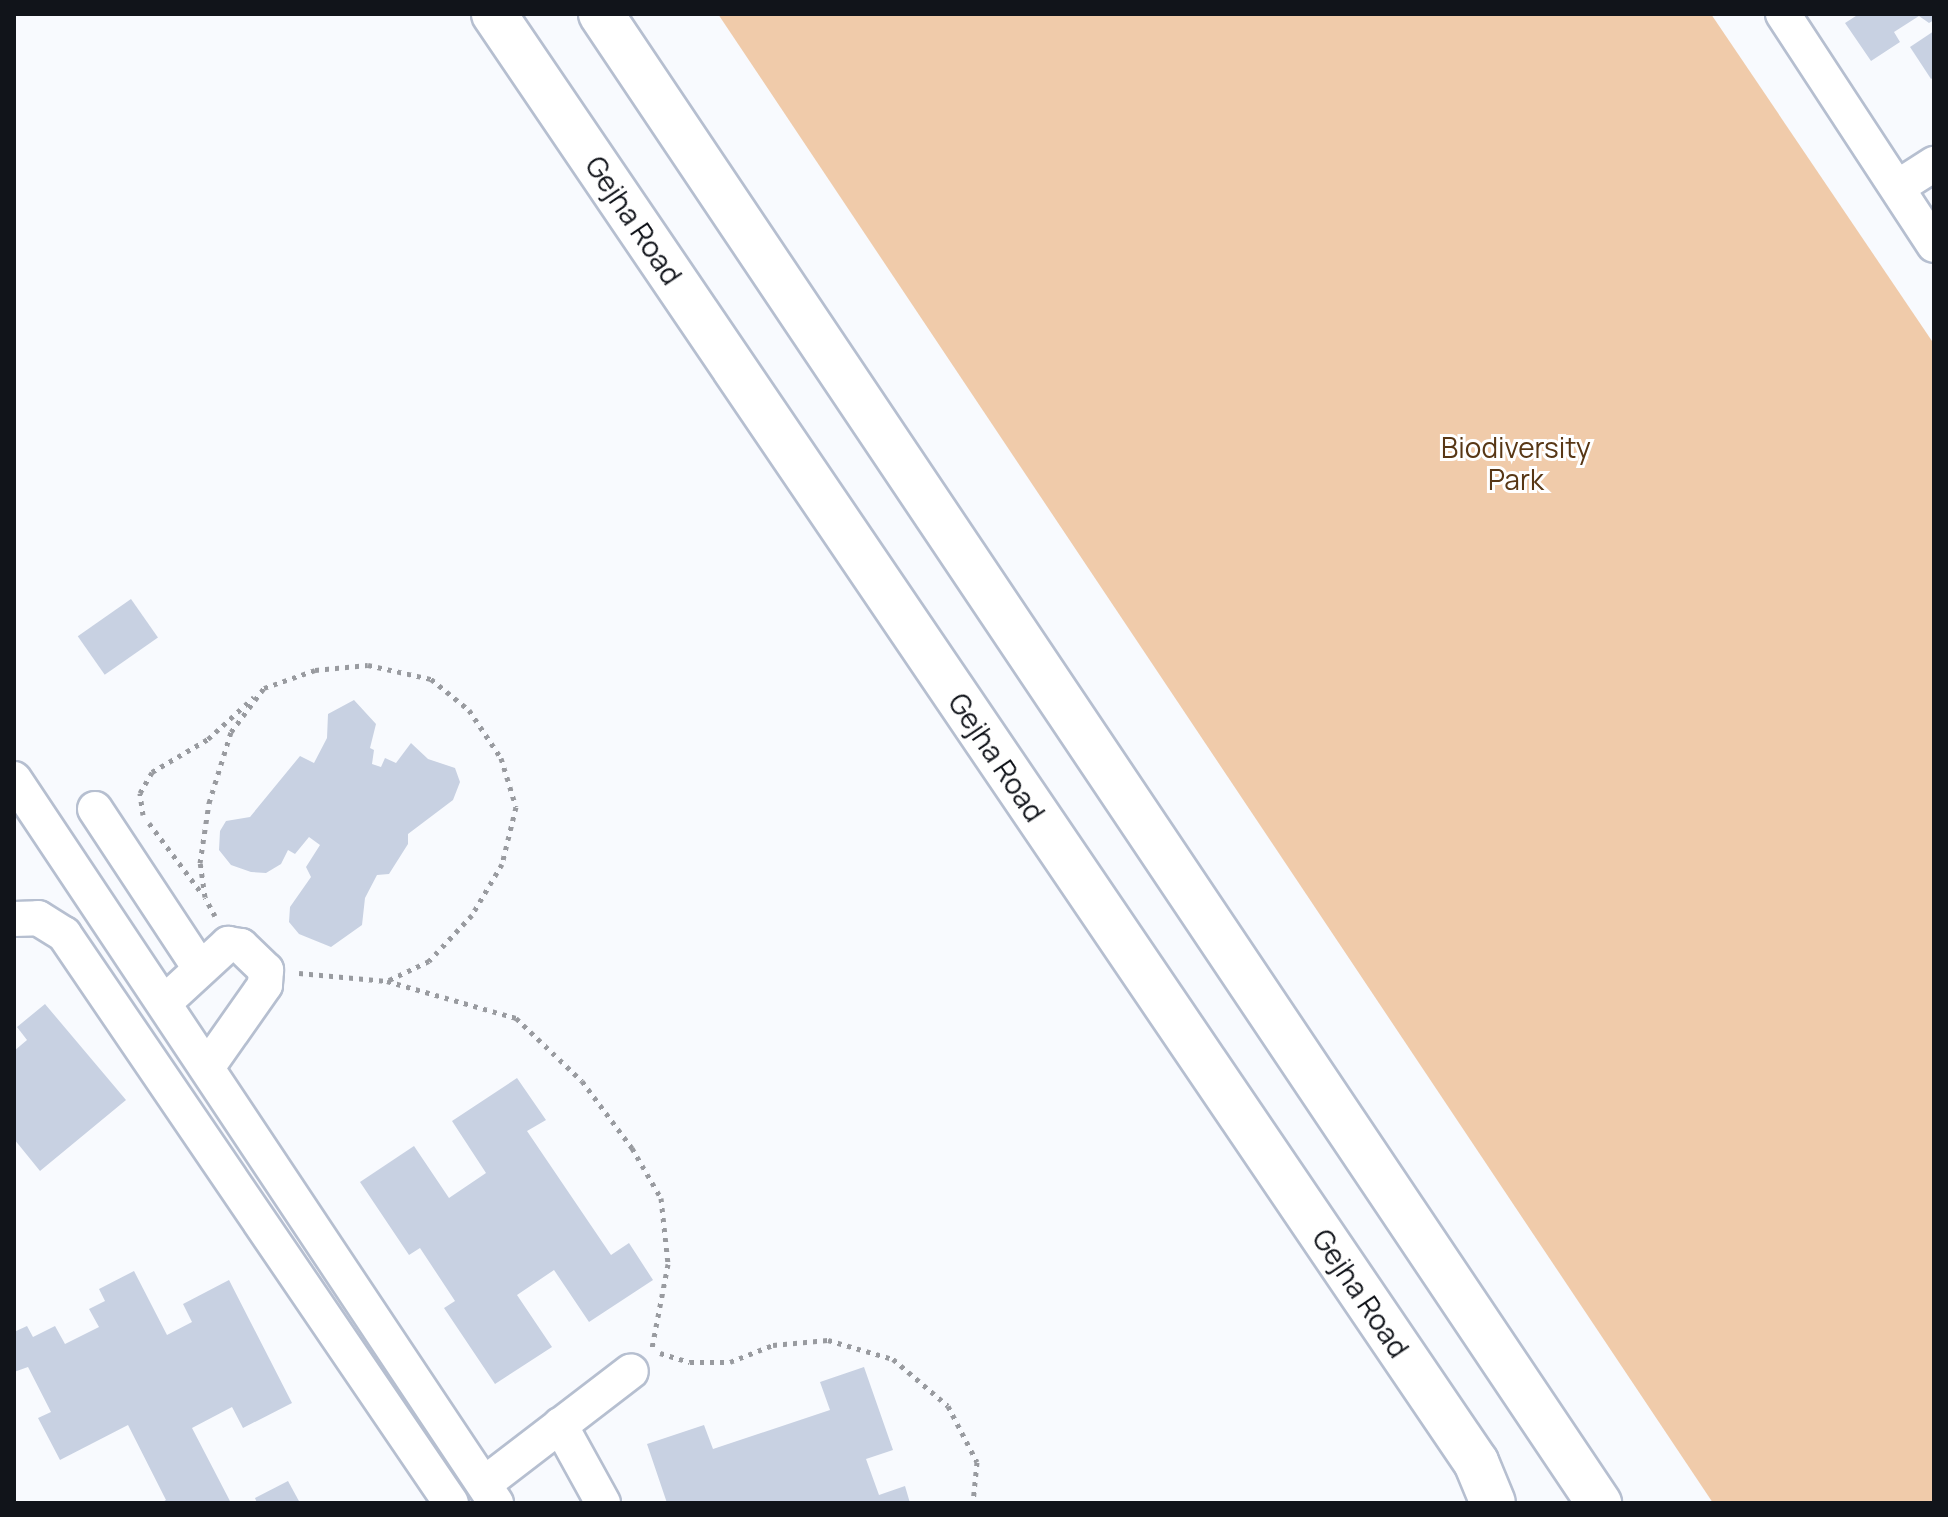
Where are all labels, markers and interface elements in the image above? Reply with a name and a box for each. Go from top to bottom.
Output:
street label: Gejha Road [579,150,689,290]
park label: Biodiversity Park [1441,430,1591,496]
street label: Gejha Road [942,687,1052,827]
street label: Gejha Road [1306,1223,1416,1363]

